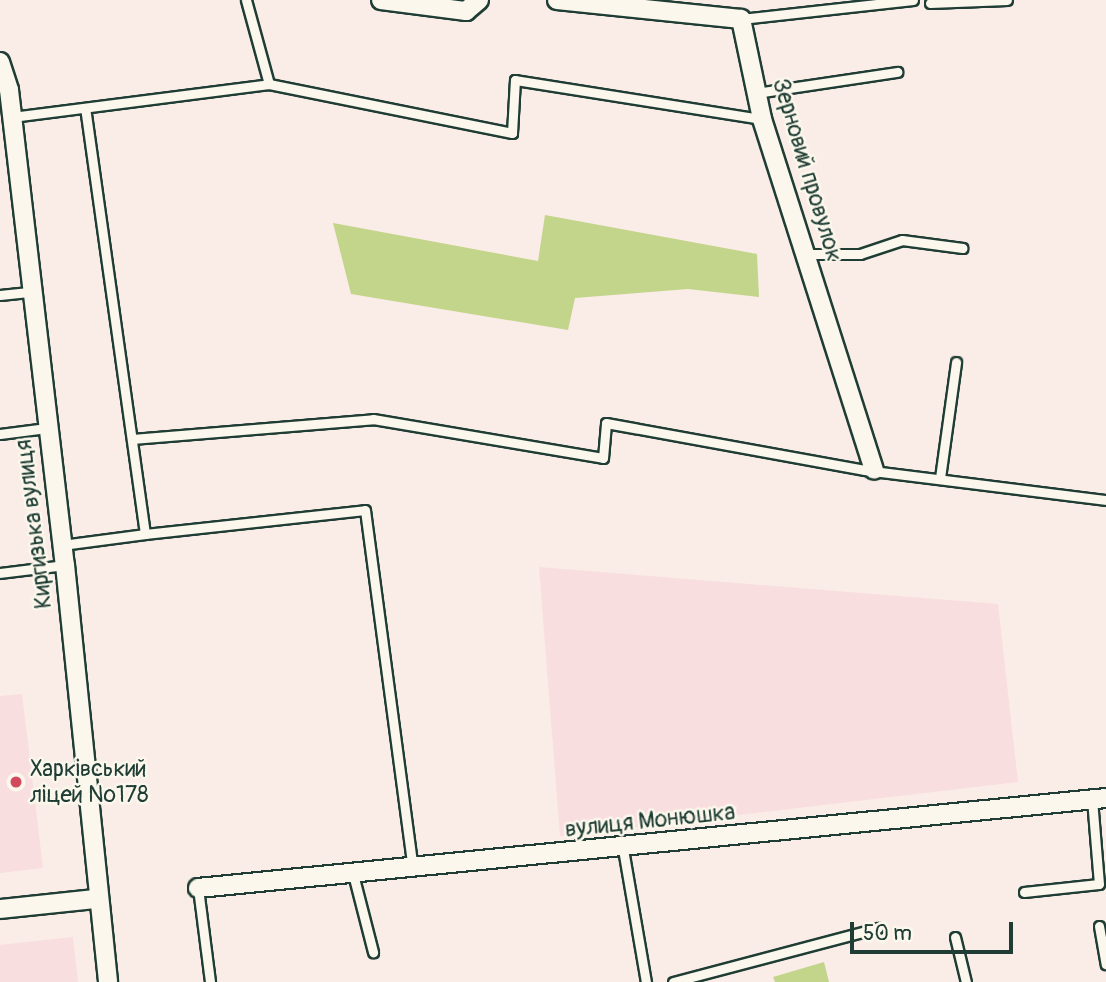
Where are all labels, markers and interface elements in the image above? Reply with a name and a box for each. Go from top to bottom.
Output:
street label: Зерновий провулок [766,75,848,265]
street label: Киргизька вулиця [10,438,58,610]
place label: Харківський ліцей №178 [30,755,149,809]
marker: Харківський ліцей №178 [8,774,24,790]
street label: вулиця Монюшка [564,798,736,844]
scale bar [854,908,1017,952]
text: 50 m [863,920,912,947]

